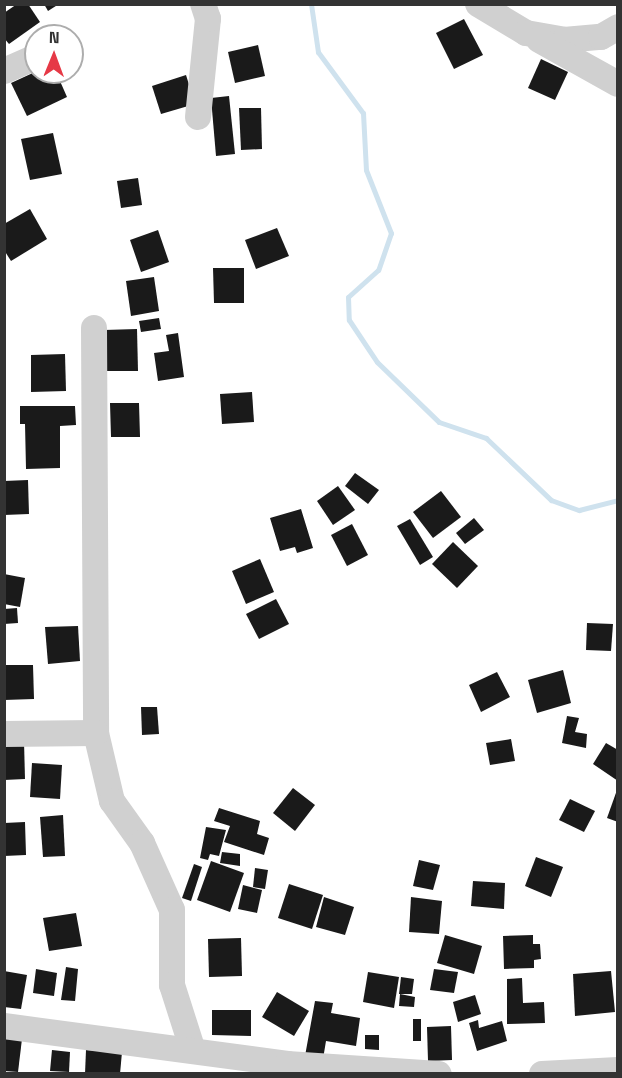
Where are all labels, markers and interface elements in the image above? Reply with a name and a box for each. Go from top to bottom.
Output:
north arrow [24,24,84,84]
text: N [49,27,60,48]

